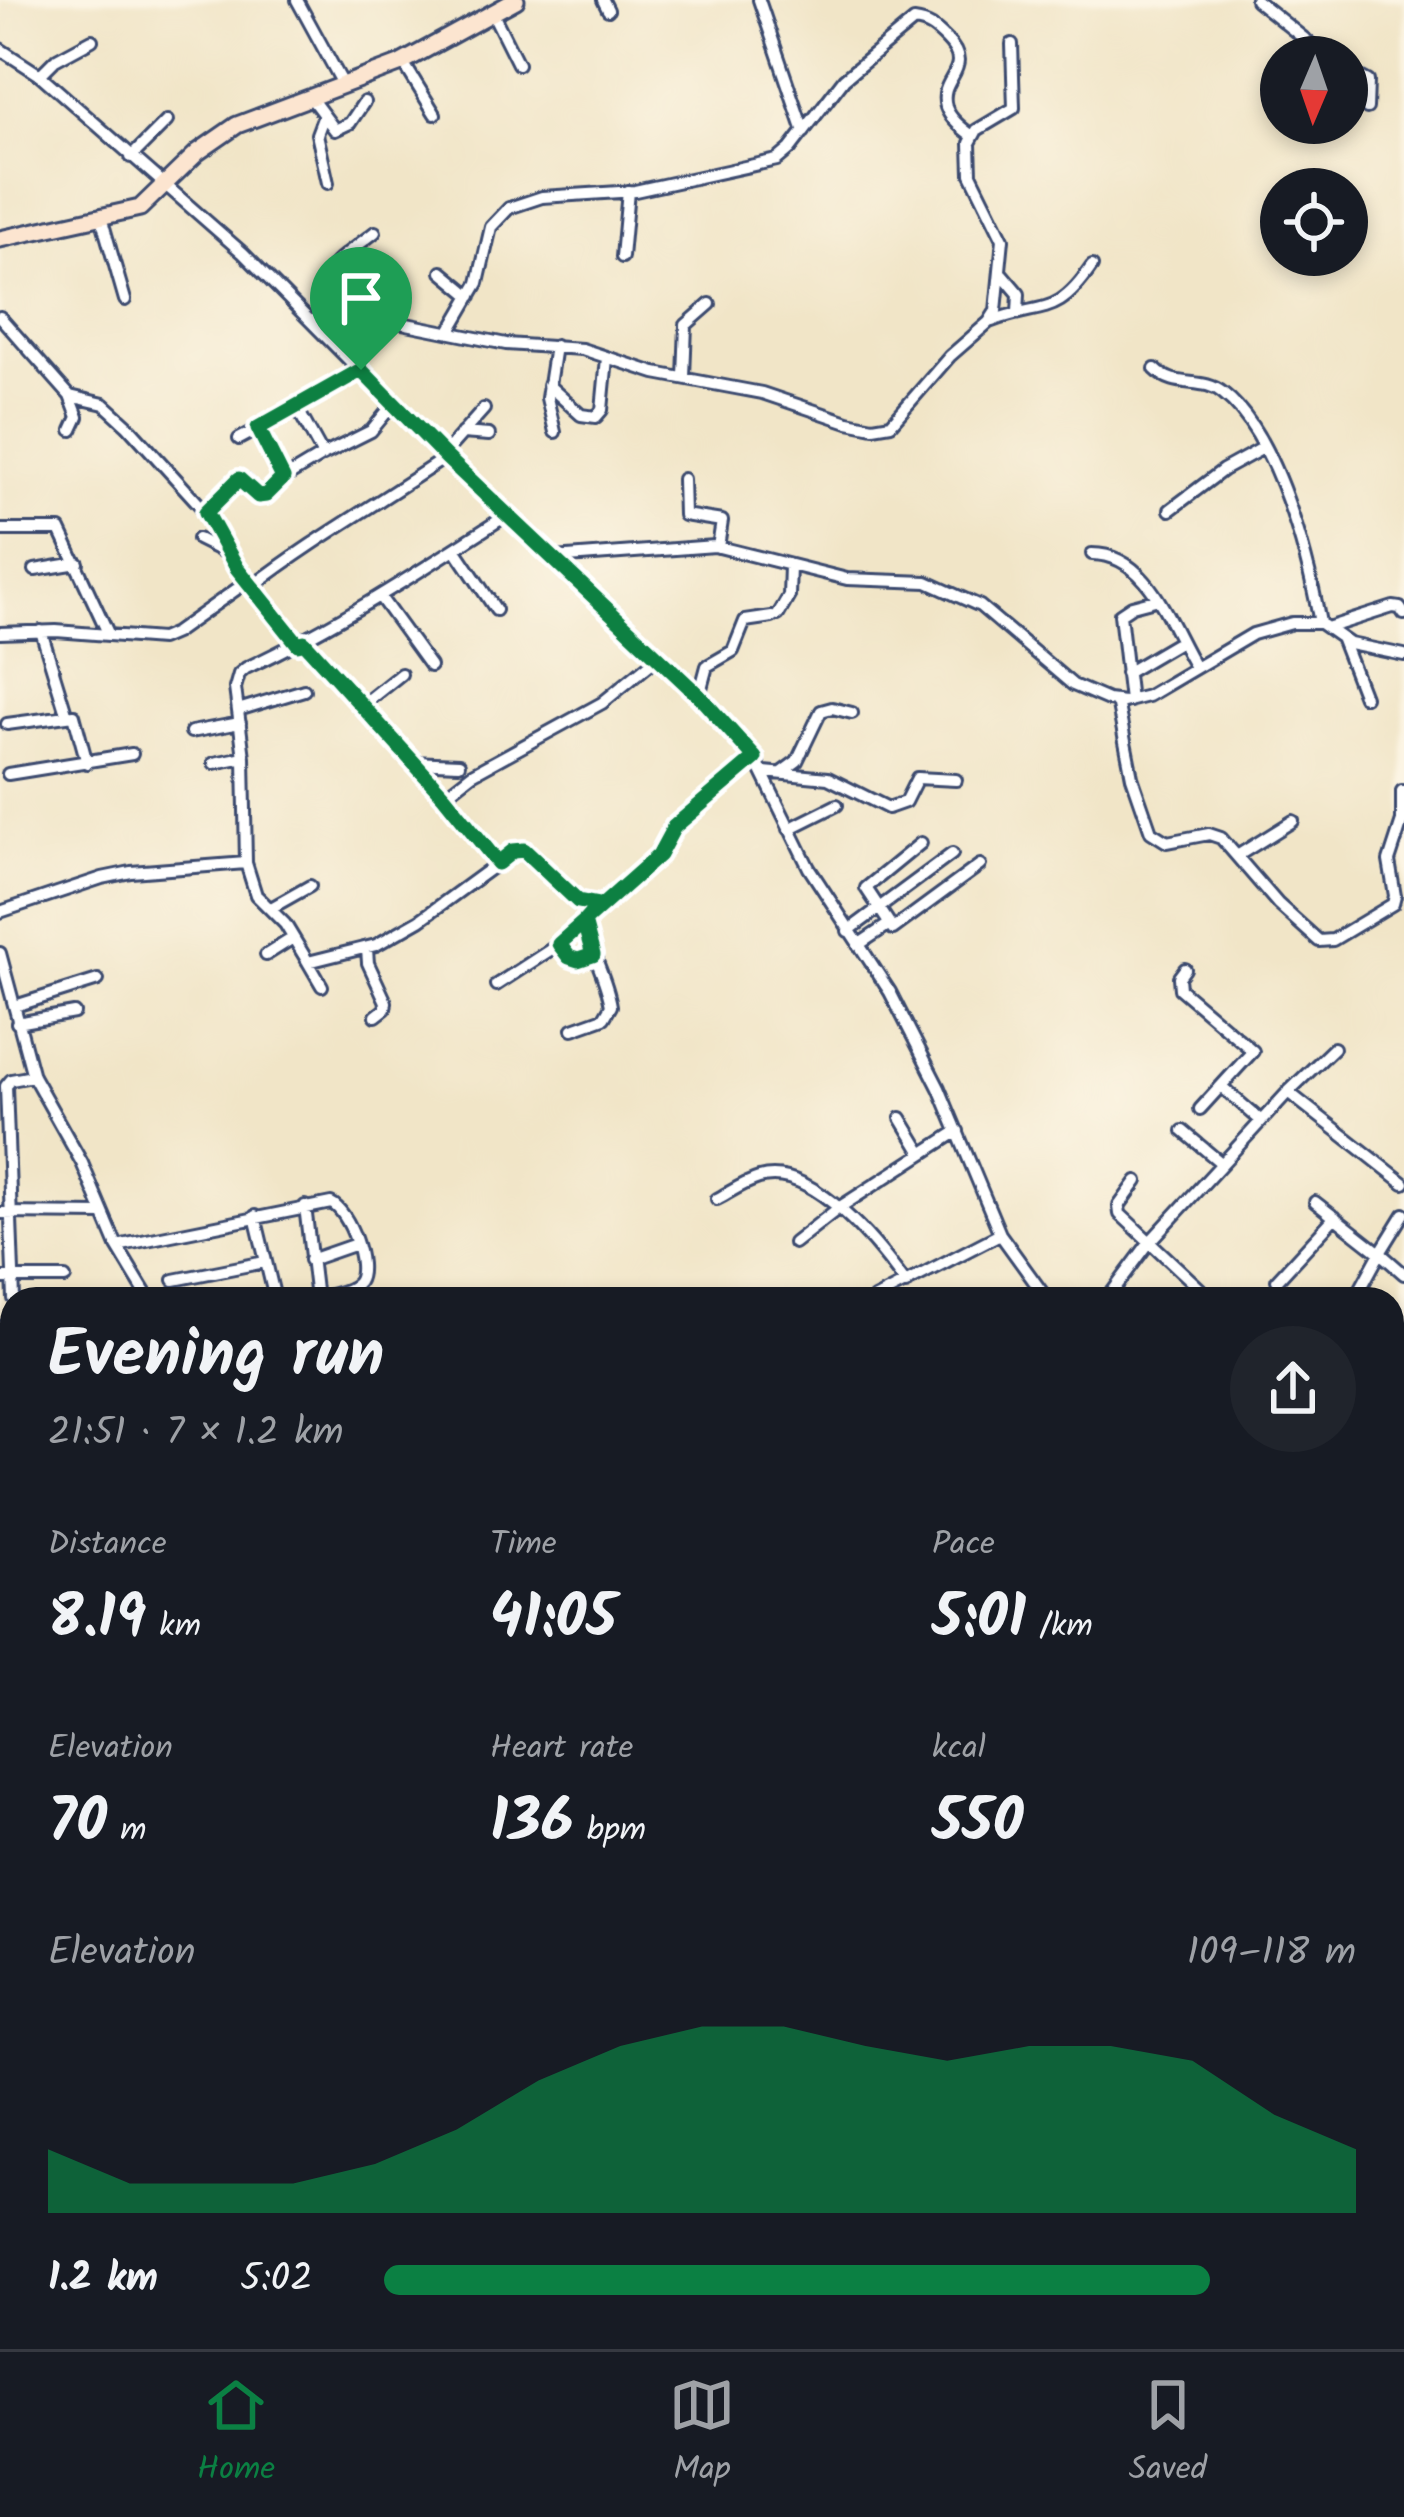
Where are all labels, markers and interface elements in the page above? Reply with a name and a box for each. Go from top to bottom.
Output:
north arrow [1260,36,1368,144]
map controls [1260,36,1368,276]
button: locate [1260,168,1368,276]
pin [310,247,412,370]
icon: arrive [328,265,394,331]
text: Evening run [48,1305,384,1410]
button: share [1230,1326,1356,1452]
text: 21:51 · 7 × 1.2 km [48,1403,344,1465]
text: Distance [48,1519,167,1572]
text: Time [490,1519,557,1572]
text: Pace [932,1519,995,1572]
text: 8.19 [48,1572,146,1668]
text: 41:05 [490,1572,617,1668]
text: 5:01 [932,1572,1026,1668]
text: km [146,1601,201,1654]
text: /km [1026,1601,1093,1654]
text: Elevation [48,1723,173,1776]
text: Heart rate [490,1723,633,1776]
text: kcal [932,1723,986,1776]
text: 70 [48,1776,107,1872]
text: 136 [490,1776,573,1872]
text: 550 [932,1776,1024,1872]
text: m [107,1805,147,1858]
text: bpm [573,1805,646,1858]
text: Elevation [48,1923,196,1985]
text: 109–118 m [1187,1923,1356,1985]
text: 1.2 km [48,2249,158,2311]
text: 5:02 [240,2249,313,2311]
tab: Home [197,2372,275,2497]
tab: Map [669,2372,735,2497]
tab: Saved [1129,2372,1207,2497]

